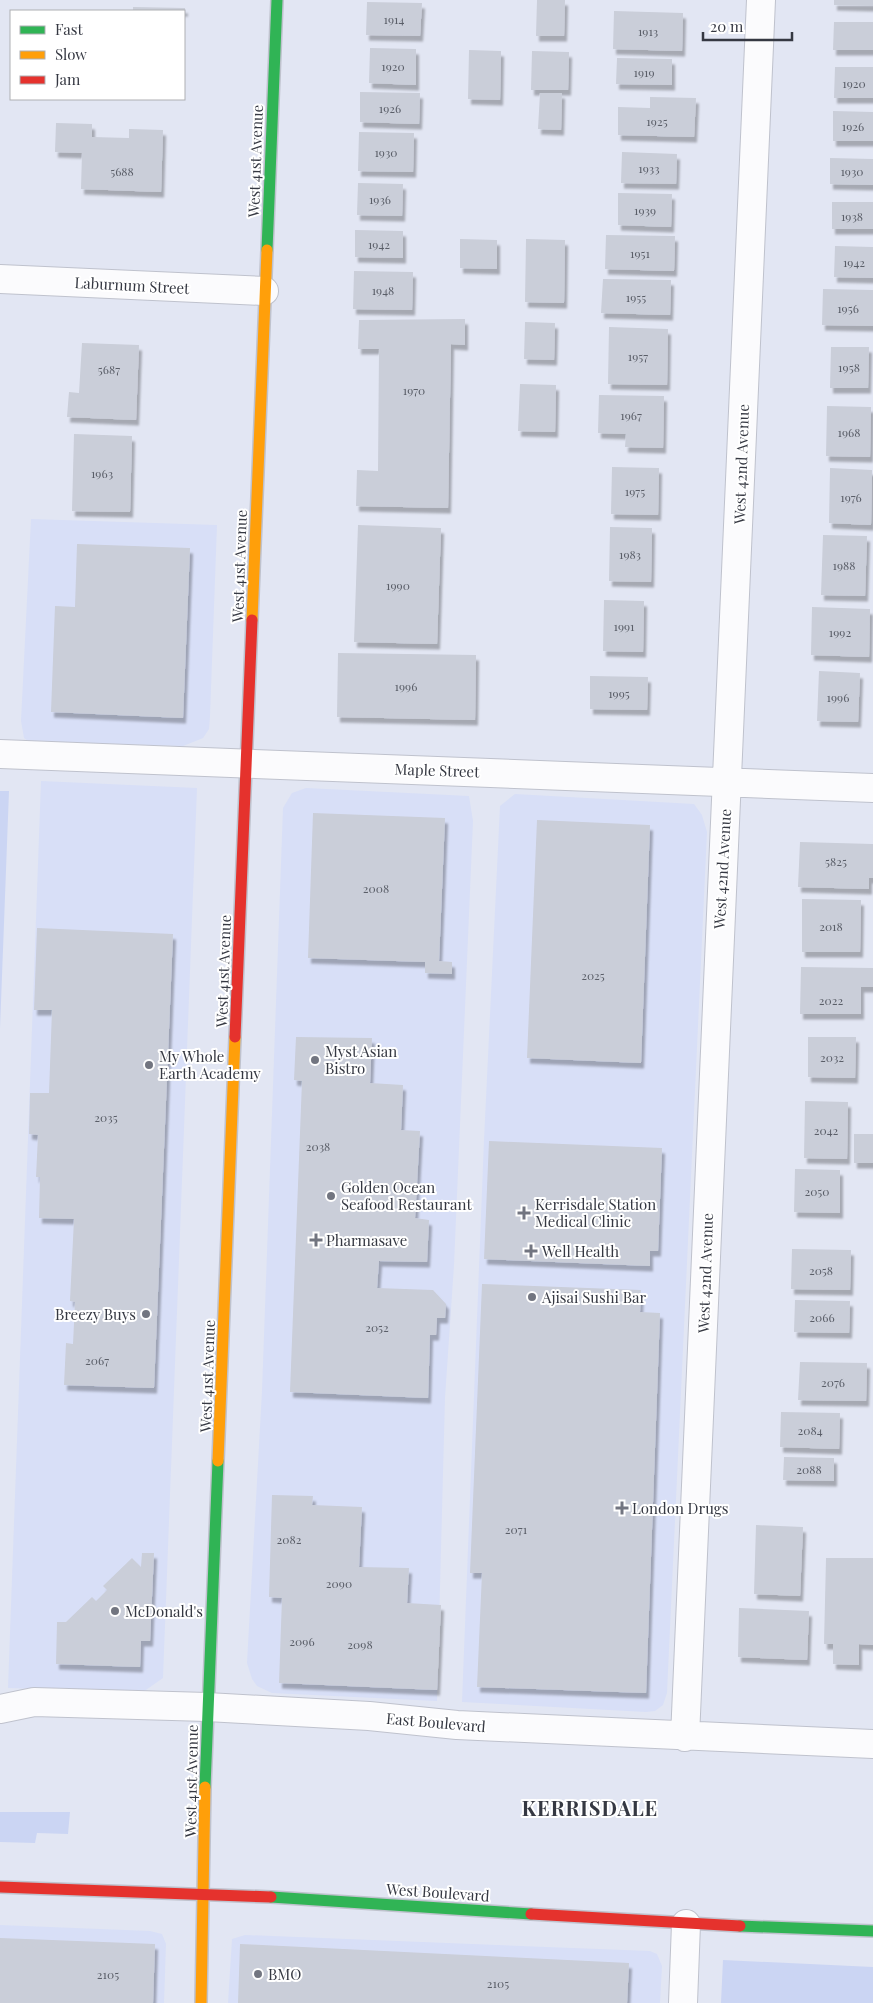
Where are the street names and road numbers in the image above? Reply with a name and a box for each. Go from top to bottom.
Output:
street label: West 41st Avenue [243,104,267,219]
street label: Laburnum Street [74,272,191,298]
street label: West 42nd Avenue [729,404,753,525]
street label: West 41st Avenue [227,509,251,624]
street label: Maple Street [394,759,480,781]
street label: West 42nd Avenue [709,808,735,931]
street label: West 41st Avenue [211,914,235,1029]
street label: West 42nd Avenue [693,1213,717,1334]
street label: West 41st Avenue [195,1319,219,1434]
street label: East Boulevard [385,1708,487,1736]
street label: West 41st Avenue [180,1724,202,1839]
street label: West Boulevard [385,1878,491,1906]

